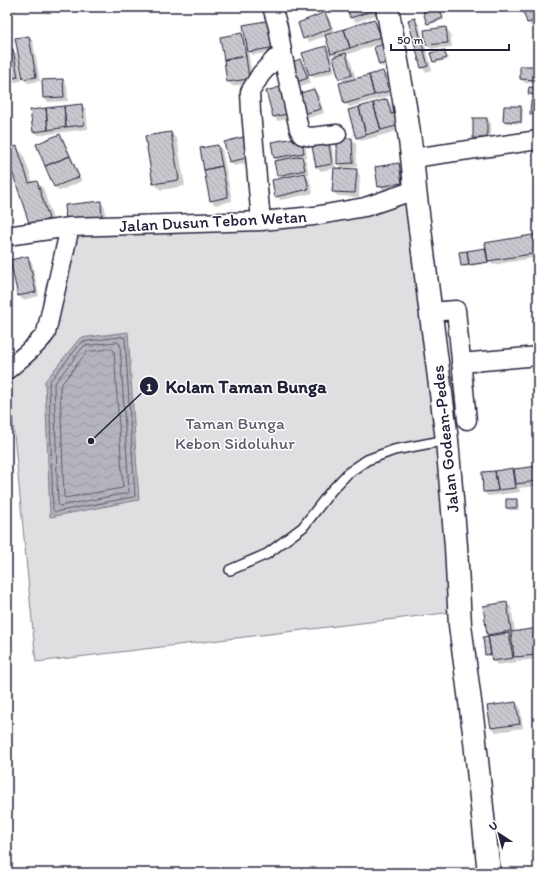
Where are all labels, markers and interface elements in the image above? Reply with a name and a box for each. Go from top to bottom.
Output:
scale bar [391,26,509,52]
text: 50 m [397,33,423,47]
street label: Jalan Dusun Tebon Wetan [119,206,307,236]
street label: Jalan Godean-Pedes [427,364,463,514]
callout: Kolam Taman Bunga [139,371,333,401]
text: Kolam Taman Bunga [165,376,327,398]
text: 1 [146,380,152,394]
park label: Taman Bunga Kebon Sidoluhur [175,413,295,453]
north arrow [479,814,519,854]
text: U [487,819,500,834]

